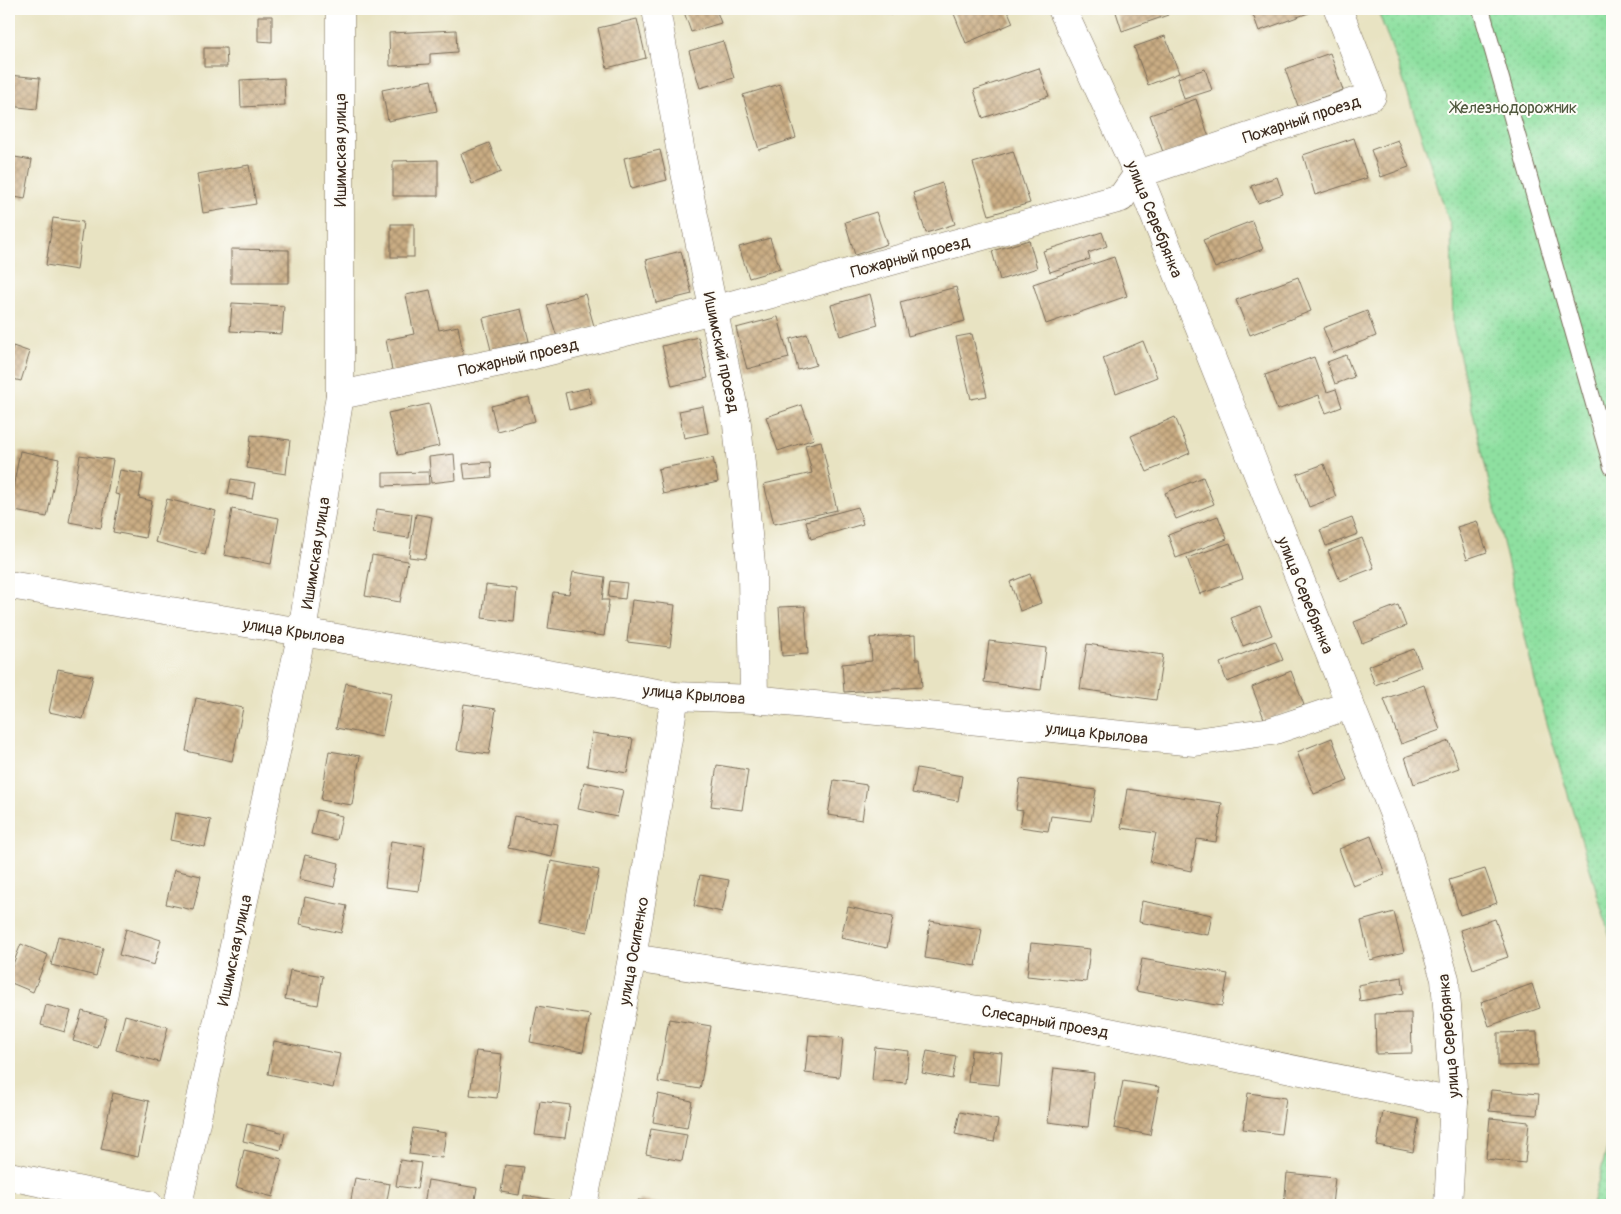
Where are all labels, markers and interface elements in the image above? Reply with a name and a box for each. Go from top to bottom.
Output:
street label: Пожарный проезд [1240,91,1363,148]
street label: Ишимская улица [331,93,351,207]
park label: Железнодорожник [1448,98,1577,118]
street label: улица Серебрянка [1121,157,1187,281]
street label: Пожарный проезд [849,231,972,282]
street label: Ишимский проезд [698,290,744,415]
street label: Пожарный проезд [456,334,580,381]
street label: Ишимская улица [297,496,335,611]
street label: улица Серебрянка [1272,533,1338,657]
street label: улица Крылова [241,614,346,650]
street label: улица Крылова [641,680,746,709]
street label: улица Крылова [1044,719,1149,749]
street label: Ишимская улица [213,893,257,1008]
street label: улица Осипенко [614,895,653,1008]
street label: улица Серебрянка [1434,973,1464,1100]
street label: Слесарный проезд [980,1001,1110,1043]

